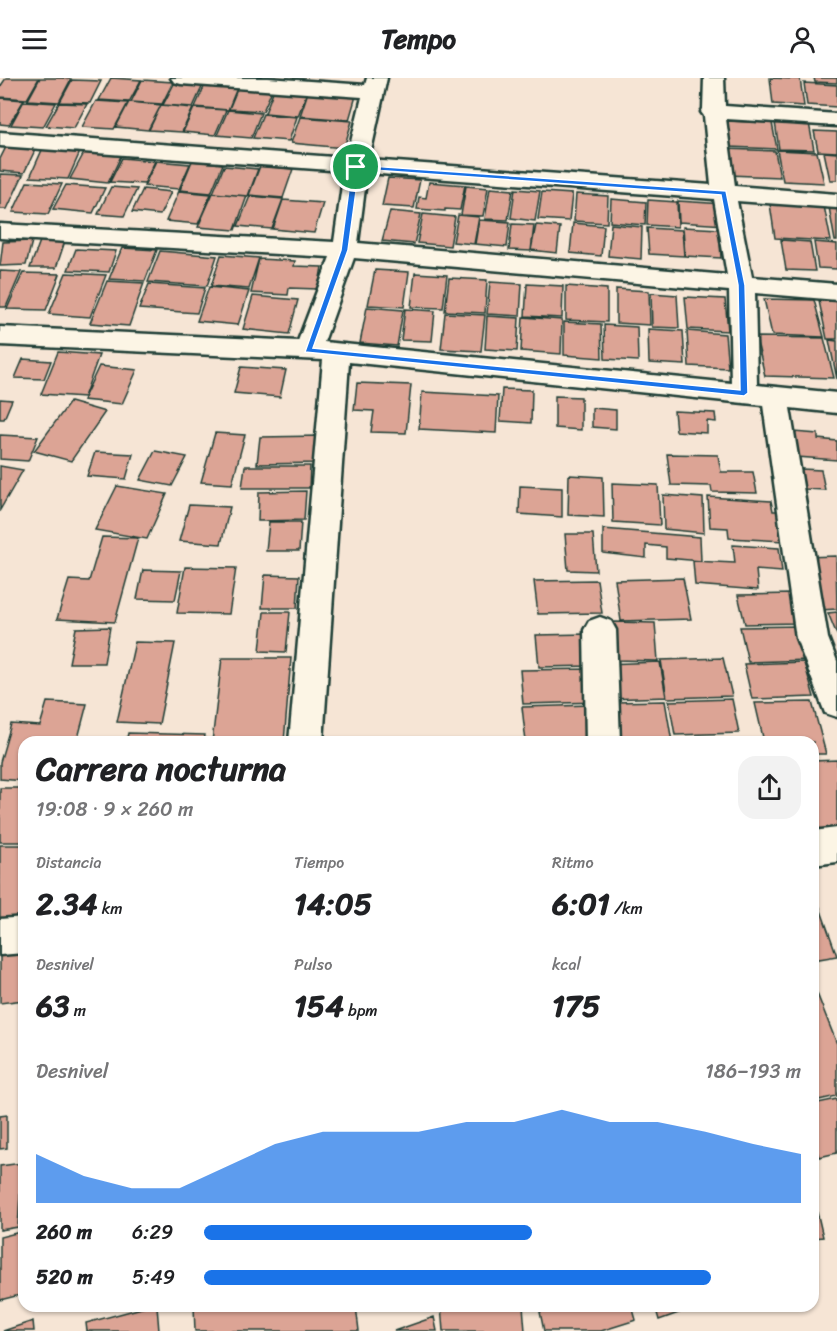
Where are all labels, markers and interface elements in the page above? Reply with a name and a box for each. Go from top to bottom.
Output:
text: Tempo [381,15,456,63]
icon: menu [18,23,51,56]
icon: person [786,23,819,56]
pin [330,141,381,192]
icon: arrive [339,150,372,183]
text: Carrera nocturna [36,740,286,798]
button: share [738,756,801,819]
text: 19:08 · 9 × 260 m [36,792,193,827]
text: Distancia [36,848,102,877]
text: Tiempo [294,848,344,877]
text: Ritmo [552,848,594,877]
text: 2.34 [36,877,98,931]
text: 14:05 [294,877,372,931]
text: 6:01 [552,877,610,931]
text: km [98,894,123,923]
text: /km [610,894,643,923]
text: Desnivel [36,950,94,979]
text: Pulso [294,950,332,979]
text: kcal [552,950,581,979]
text: 63 [36,979,70,1033]
text: 154 [294,979,344,1033]
text: 175 [552,979,600,1033]
text: m [70,996,86,1025]
text: bpm [344,996,378,1025]
text: Desnivel [36,1054,108,1089]
text: 186–193 m [705,1054,801,1089]
text: 260 m [36,1215,92,1250]
text: 6:29 [132,1215,173,1250]
text: 520 m [36,1260,93,1295]
text: 5:49 [132,1260,175,1295]

